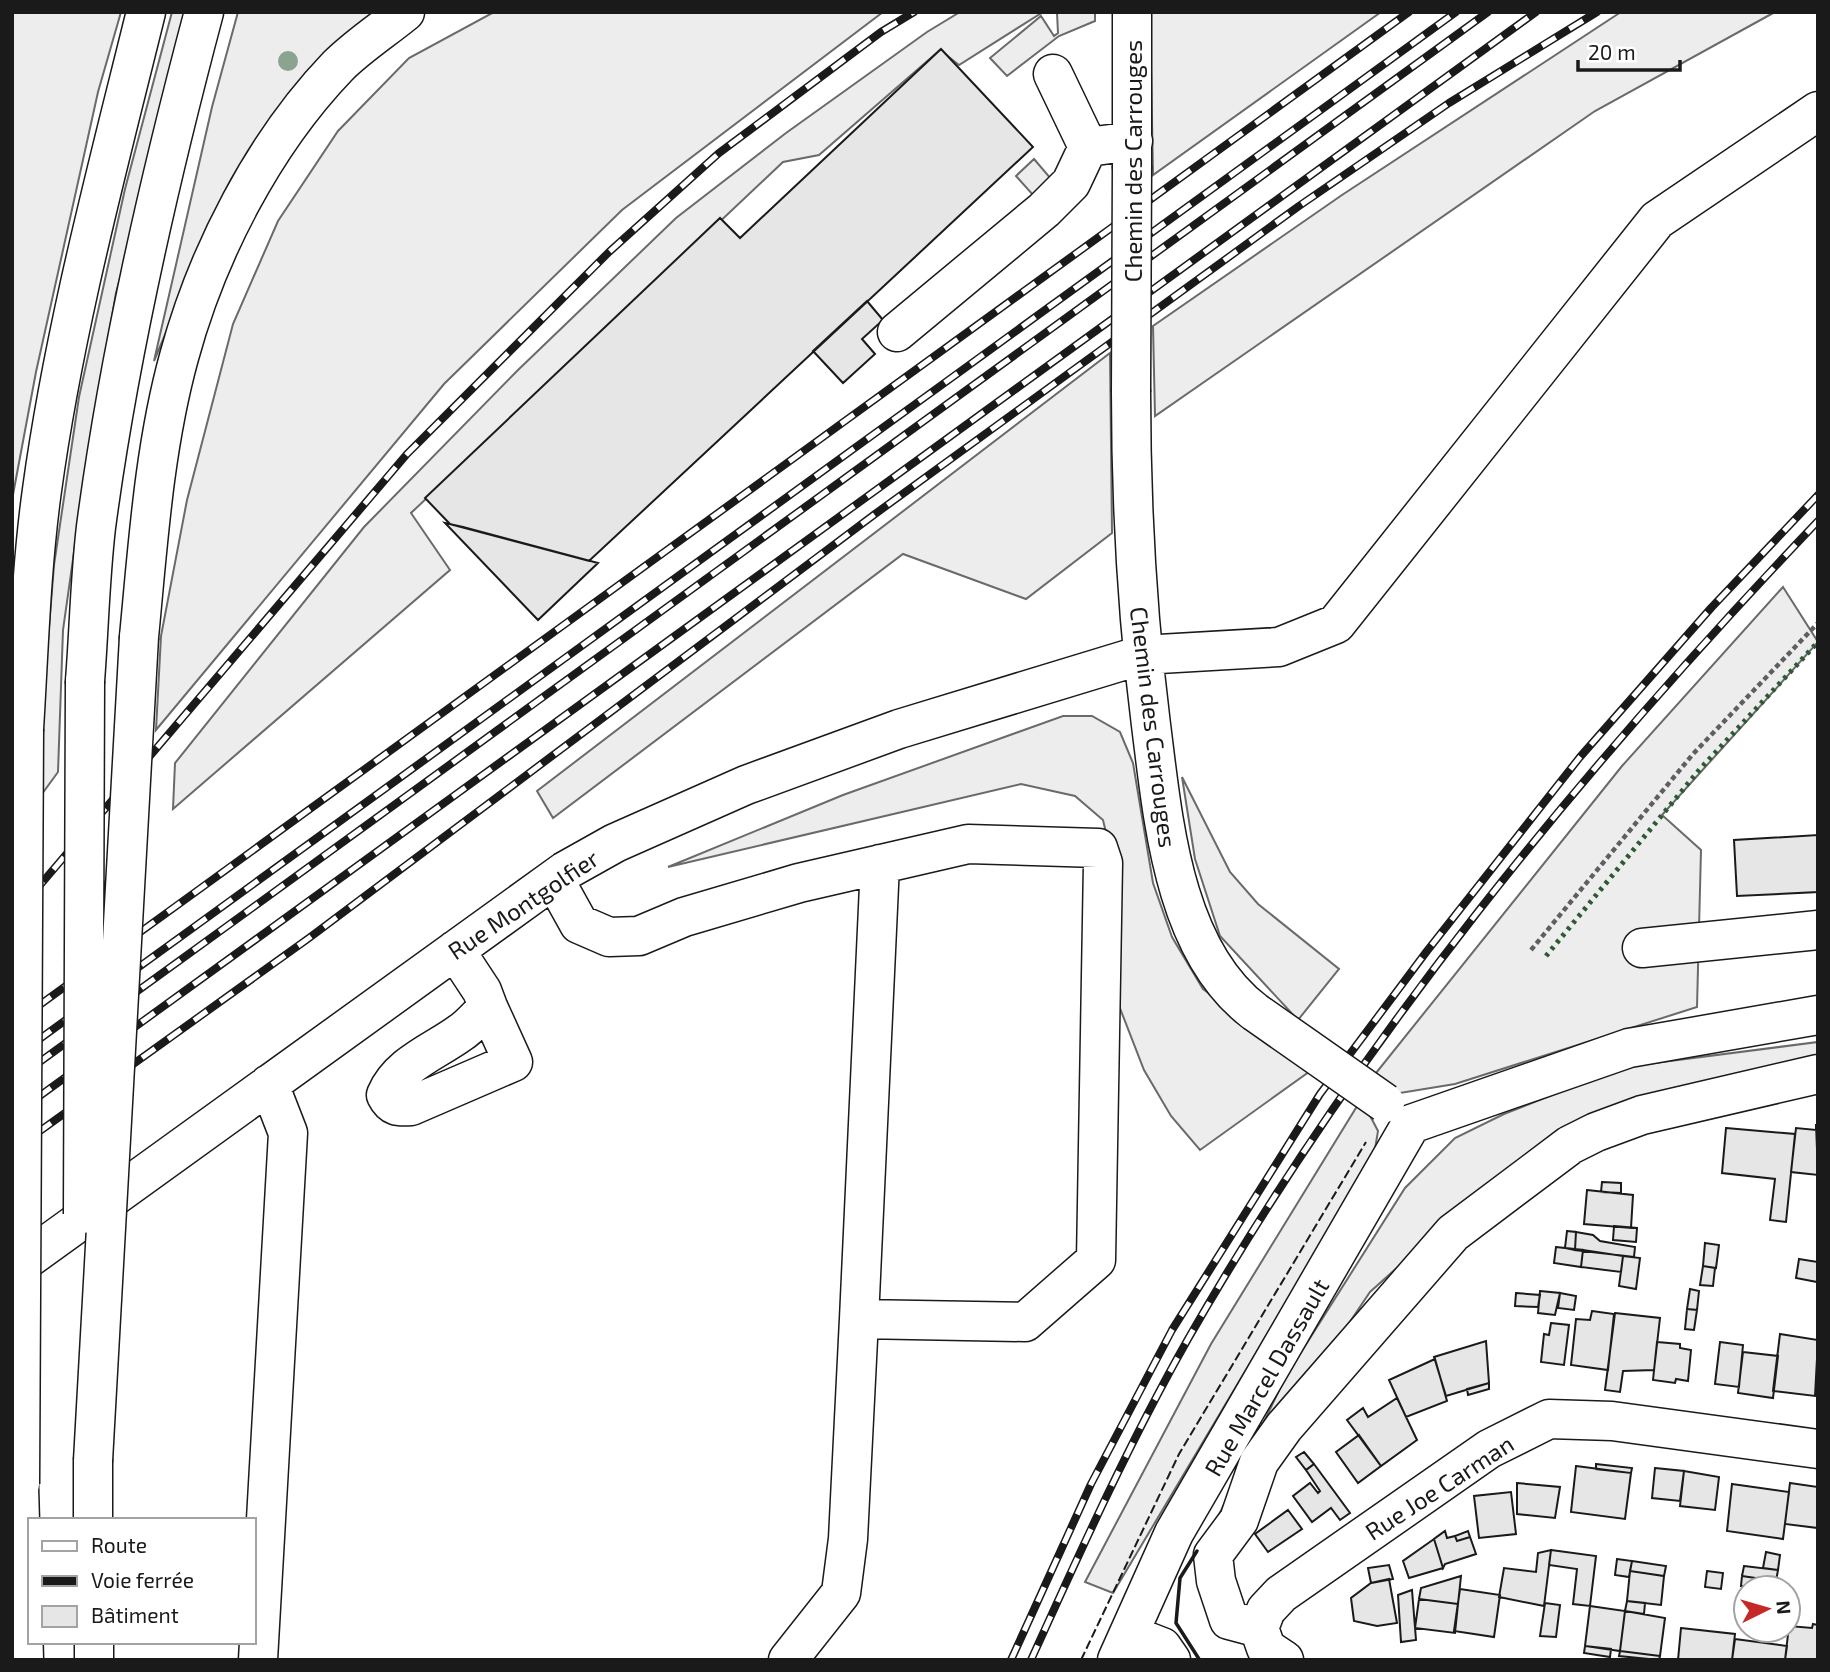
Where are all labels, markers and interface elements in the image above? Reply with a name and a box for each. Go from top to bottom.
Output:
scale bar [1578,28,1680,72]
text: 20 m [1588,39,1636,64]
street label: Chemin des Carrouges [1118,40,1147,282]
street label: Chemin des Carrouges [1125,605,1183,849]
street label: Rue Montgolfier [442,843,604,965]
street label: Rue Marcel Dassault [1198,1273,1334,1481]
street label: Rue Joe Carman [1359,1428,1519,1546]
legend [28,1518,256,1644]
text: Route [91,1532,147,1557]
text: Voie ferrée [91,1567,194,1592]
north arrow [1732,1574,1802,1644]
text: N [1772,1600,1796,1615]
text: Bâtiment [91,1602,179,1627]

